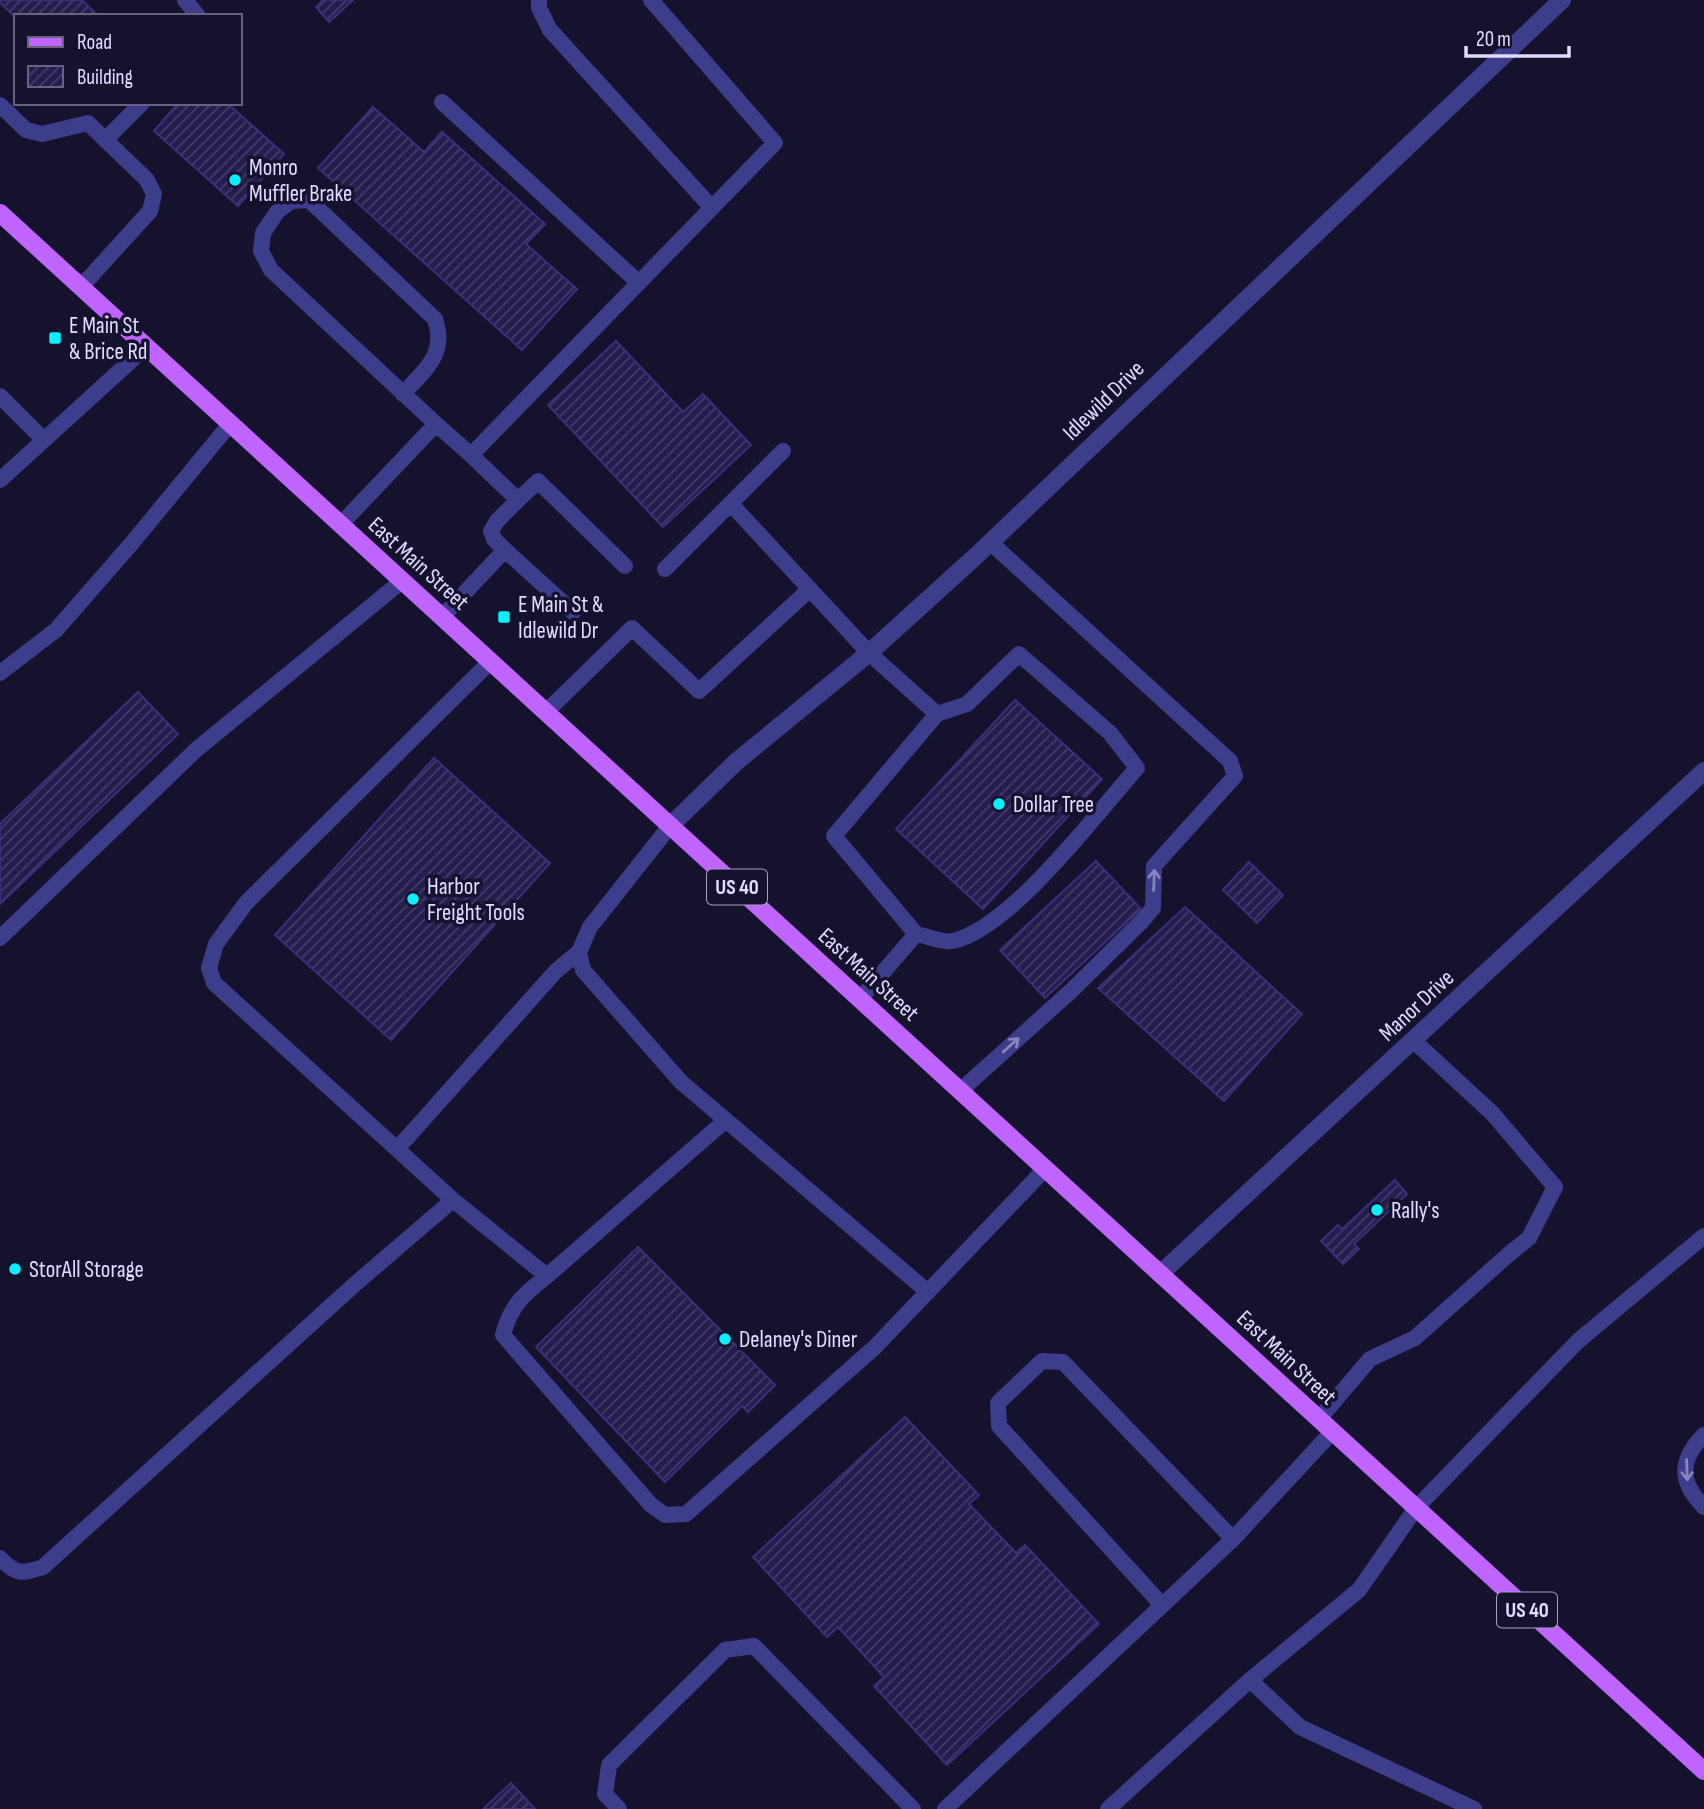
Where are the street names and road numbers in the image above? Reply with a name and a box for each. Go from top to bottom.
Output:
street label: Idlewild Drive [1057,355,1150,446]
street label: East Main Street [362,511,474,616]
road number: US 40 [707,870,767,904]
street label: East Main Street [812,922,924,1027]
street label: Manor Drive [1373,964,1460,1047]
street label: East Main Street [1231,1305,1342,1411]
road number: US 40 [1497,1592,1557,1628]

